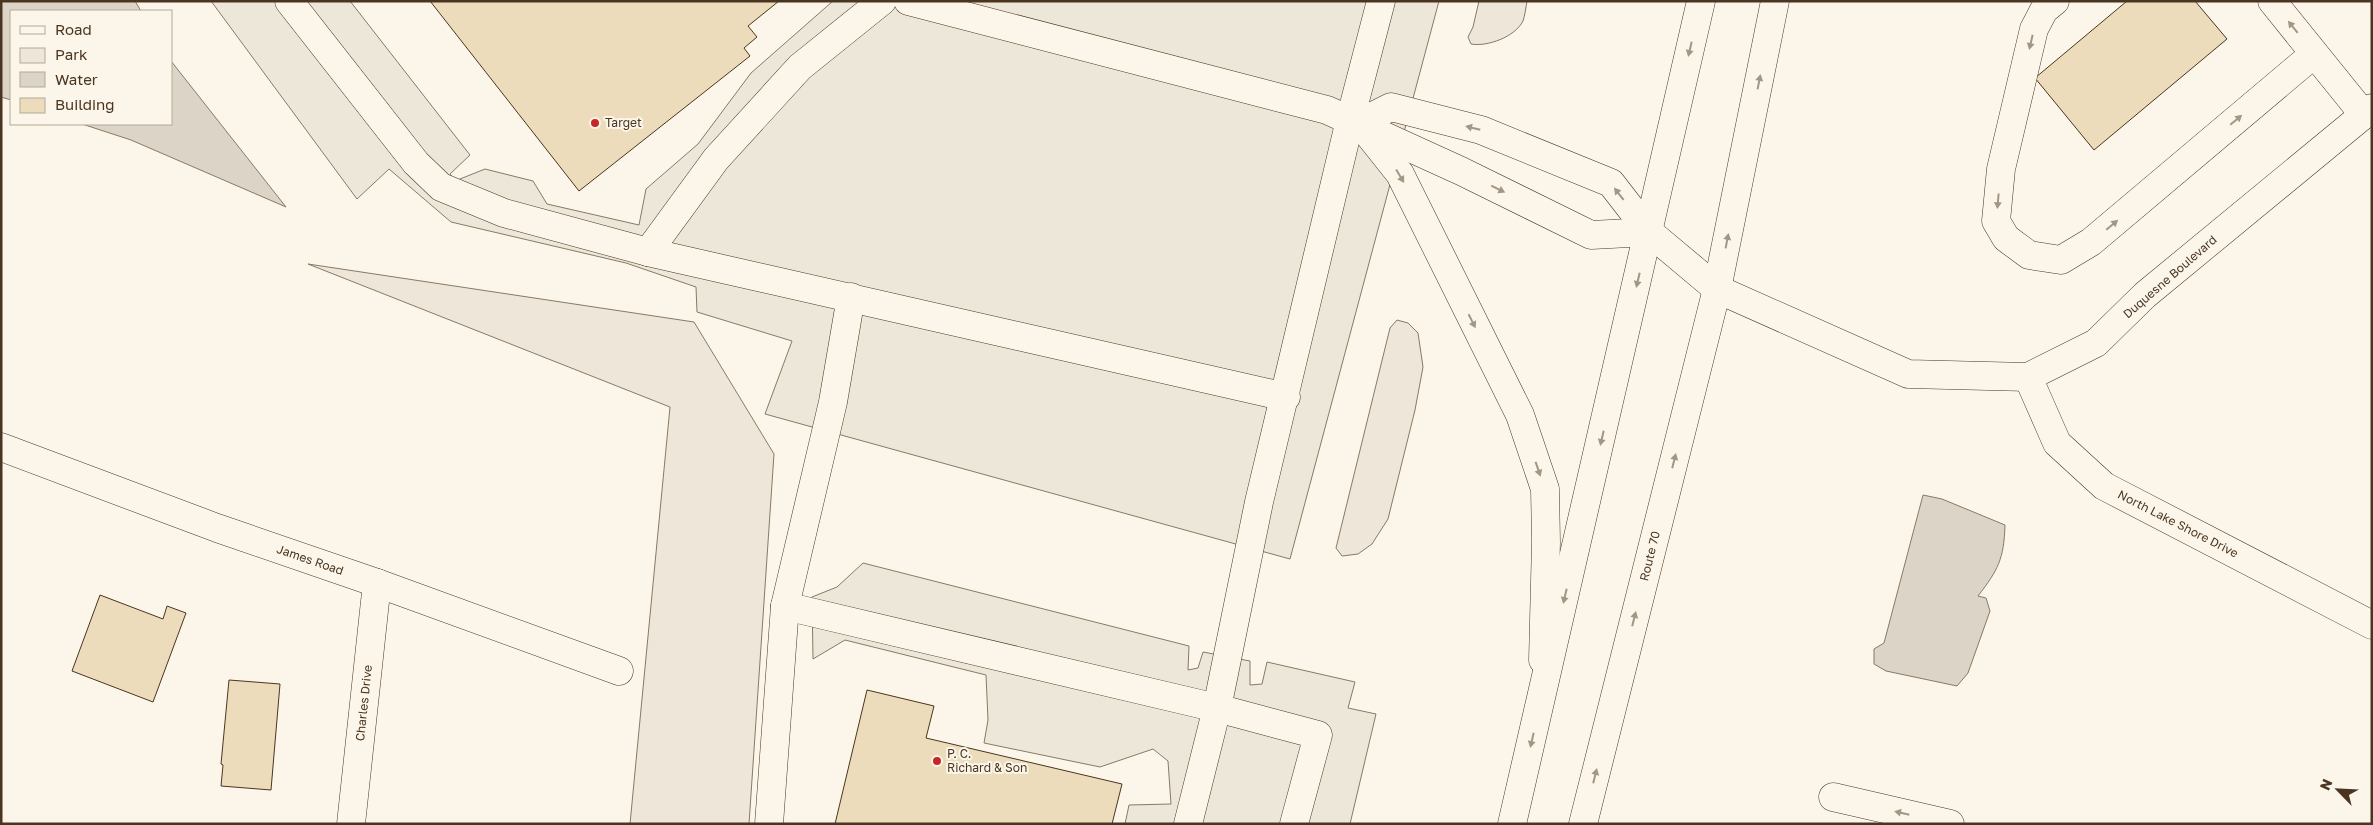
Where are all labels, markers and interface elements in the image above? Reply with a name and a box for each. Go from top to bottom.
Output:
legend [10,10,172,125]
text: Road [55,20,92,38]
one-way arrow [2288,21,2299,34]
one-way arrow [2027,35,2035,50]
one-way arrow [1686,41,1694,56]
text: Park [55,45,88,63]
text: Water [55,70,98,88]
one-way arrow [1755,75,1763,90]
text: Building [55,95,115,113]
place label: Target [605,115,642,130]
one-way arrow [2230,115,2242,126]
marker: Target [589,117,601,129]
one-way arrow [1465,123,1480,131]
one-way arrow [1395,169,1404,182]
one-way arrow [1491,185,1505,193]
one-way arrow [1614,187,1625,200]
one-way arrow [1994,193,2002,209]
one-way arrow [2105,219,2118,230]
street label: Duquesne Boulevard [2120,232,2219,321]
one-way arrow [1723,233,1731,249]
one-way arrow [1634,272,1642,287]
one-way arrow [1468,314,1476,328]
one-way arrow [1598,430,1606,445]
one-way arrow [1670,454,1678,469]
one-way arrow [1534,462,1542,477]
street label: North Lake Shore Drive [2115,487,2241,560]
street label: Route 70 [1636,529,1663,582]
street label: James Road [275,541,346,578]
one-way arrow [1561,589,1569,604]
one-way arrow [1630,611,1638,626]
street label: Charles Drive [352,664,375,742]
one-way arrow [1528,733,1536,748]
place label: P. C. Richard & Son [947,746,1027,775]
marker: P. C. Richard & Son [931,755,943,767]
north arrow [2313,765,2363,815]
one-way arrow [1591,769,1599,784]
text: N [2316,776,2336,793]
one-way arrow [1895,809,1910,817]

